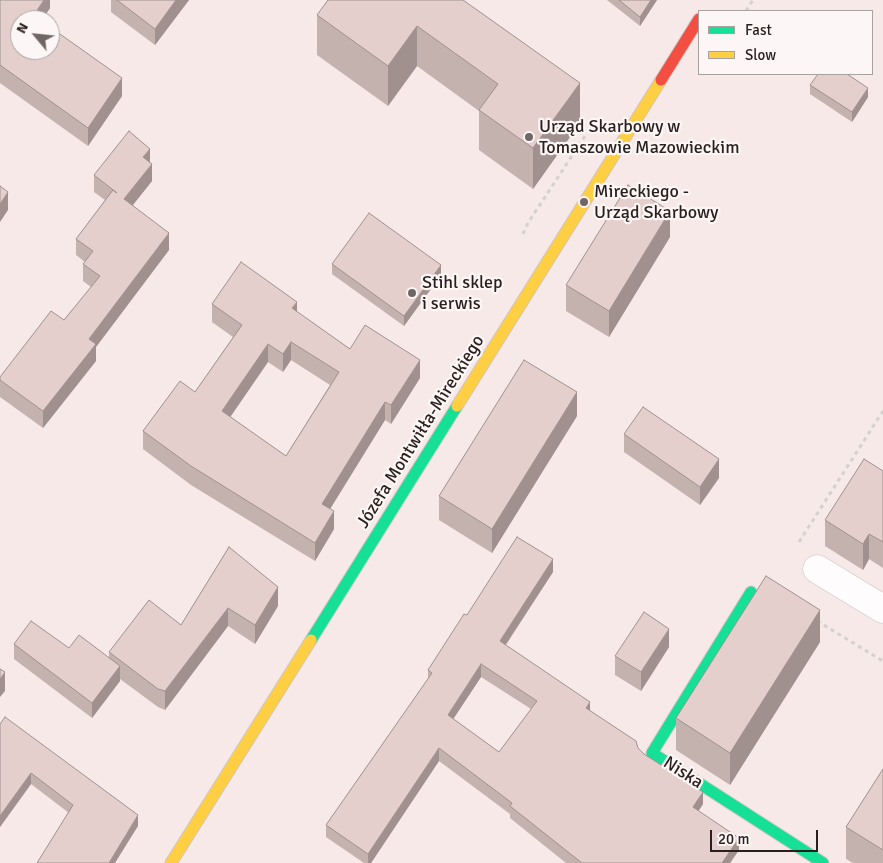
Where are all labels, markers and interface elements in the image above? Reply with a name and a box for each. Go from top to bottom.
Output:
north arrow [10,10,60,60]
legend [698,10,873,75]
text: N [12,20,32,36]
text: Fast [745,21,772,39]
text: Slow [745,46,776,64]
place label: Urząd Skarbowy w Tomaszowie Mazowieckim [539,116,739,158]
marker: Urząd Skarbowy w Tomaszowie Mazowieckim [523,131,535,143]
place label: Mireckiego - Urząd Skarbowy [594,181,718,223]
marker: Mireckiego - Urząd Skarbowy [578,196,590,208]
place label: Stihl sklep i serwis [422,272,503,314]
marker: Stihl sklep i serwis [406,287,418,299]
street label: Józefa Montwiłła-Mireckiego [353,331,489,533]
street label: Niska [659,752,707,794]
scale bar [713,820,820,852]
text: 20 m [718,830,749,848]

